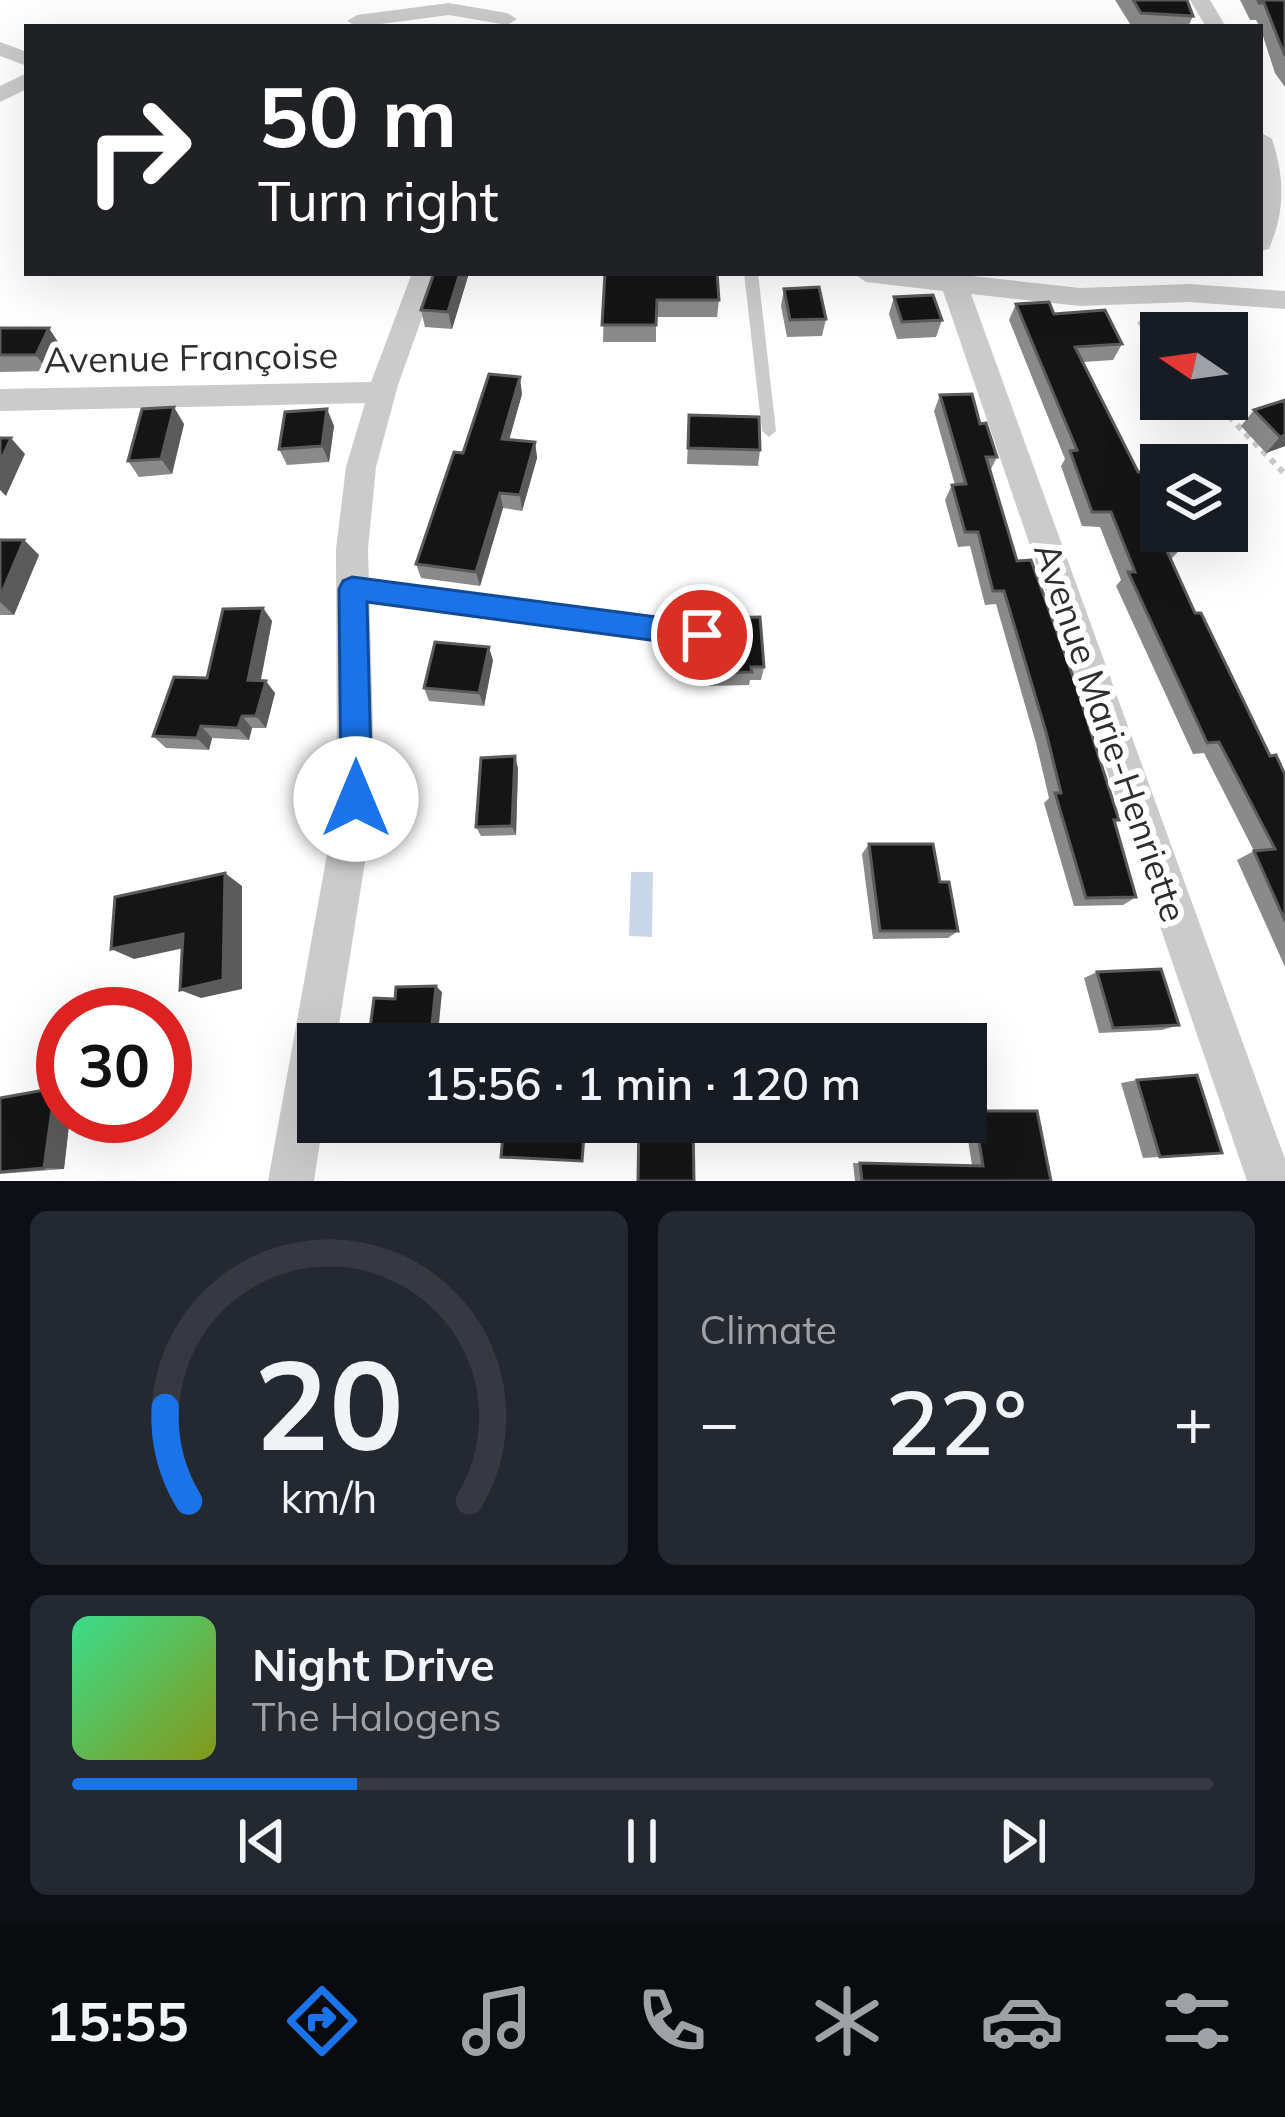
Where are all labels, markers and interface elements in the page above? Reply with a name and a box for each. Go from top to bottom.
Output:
text: 50 m [258,63,457,168]
icon: right [60,72,216,228]
text: Turn right [258,167,499,235]
north arrow [1140,312,1248,420]
map controls [1140,312,1248,552]
street label: Avenue Françoise [43,332,339,382]
button: layers [1140,444,1248,552]
street label: Avenue Marie-Henriette [1025,537,1197,927]
pin [651,584,753,686]
icon: arrive [669,602,735,668]
position arrow [293,736,419,862]
speed limit sign: 30 [36,987,192,1143]
text: 15:56 · 1 min · 120 m [423,1055,861,1111]
text: Climate [700,1305,837,1354]
text: 20 [254,1325,404,1481]
text: 22° [885,1365,1027,1478]
text: − [700,1380,739,1463]
text: + [1173,1380,1213,1463]
text: km/h [280,1470,377,1524]
text: Night Drive [252,1636,495,1692]
text: The Halogens [252,1692,502,1741]
icon: previous [229,1808,295,1874]
icon: pause [609,1808,675,1874]
icon: next [990,1808,1056,1874]
icon: directions [280,1979,364,2063]
icon: music [455,1979,539,2063]
icon: phone [630,1979,714,2063]
icon: climate [805,1979,889,2063]
icon: car [980,1979,1064,2063]
icon: filters [1155,1979,1239,2063]
text: 15:55 [46,1987,189,2055]

